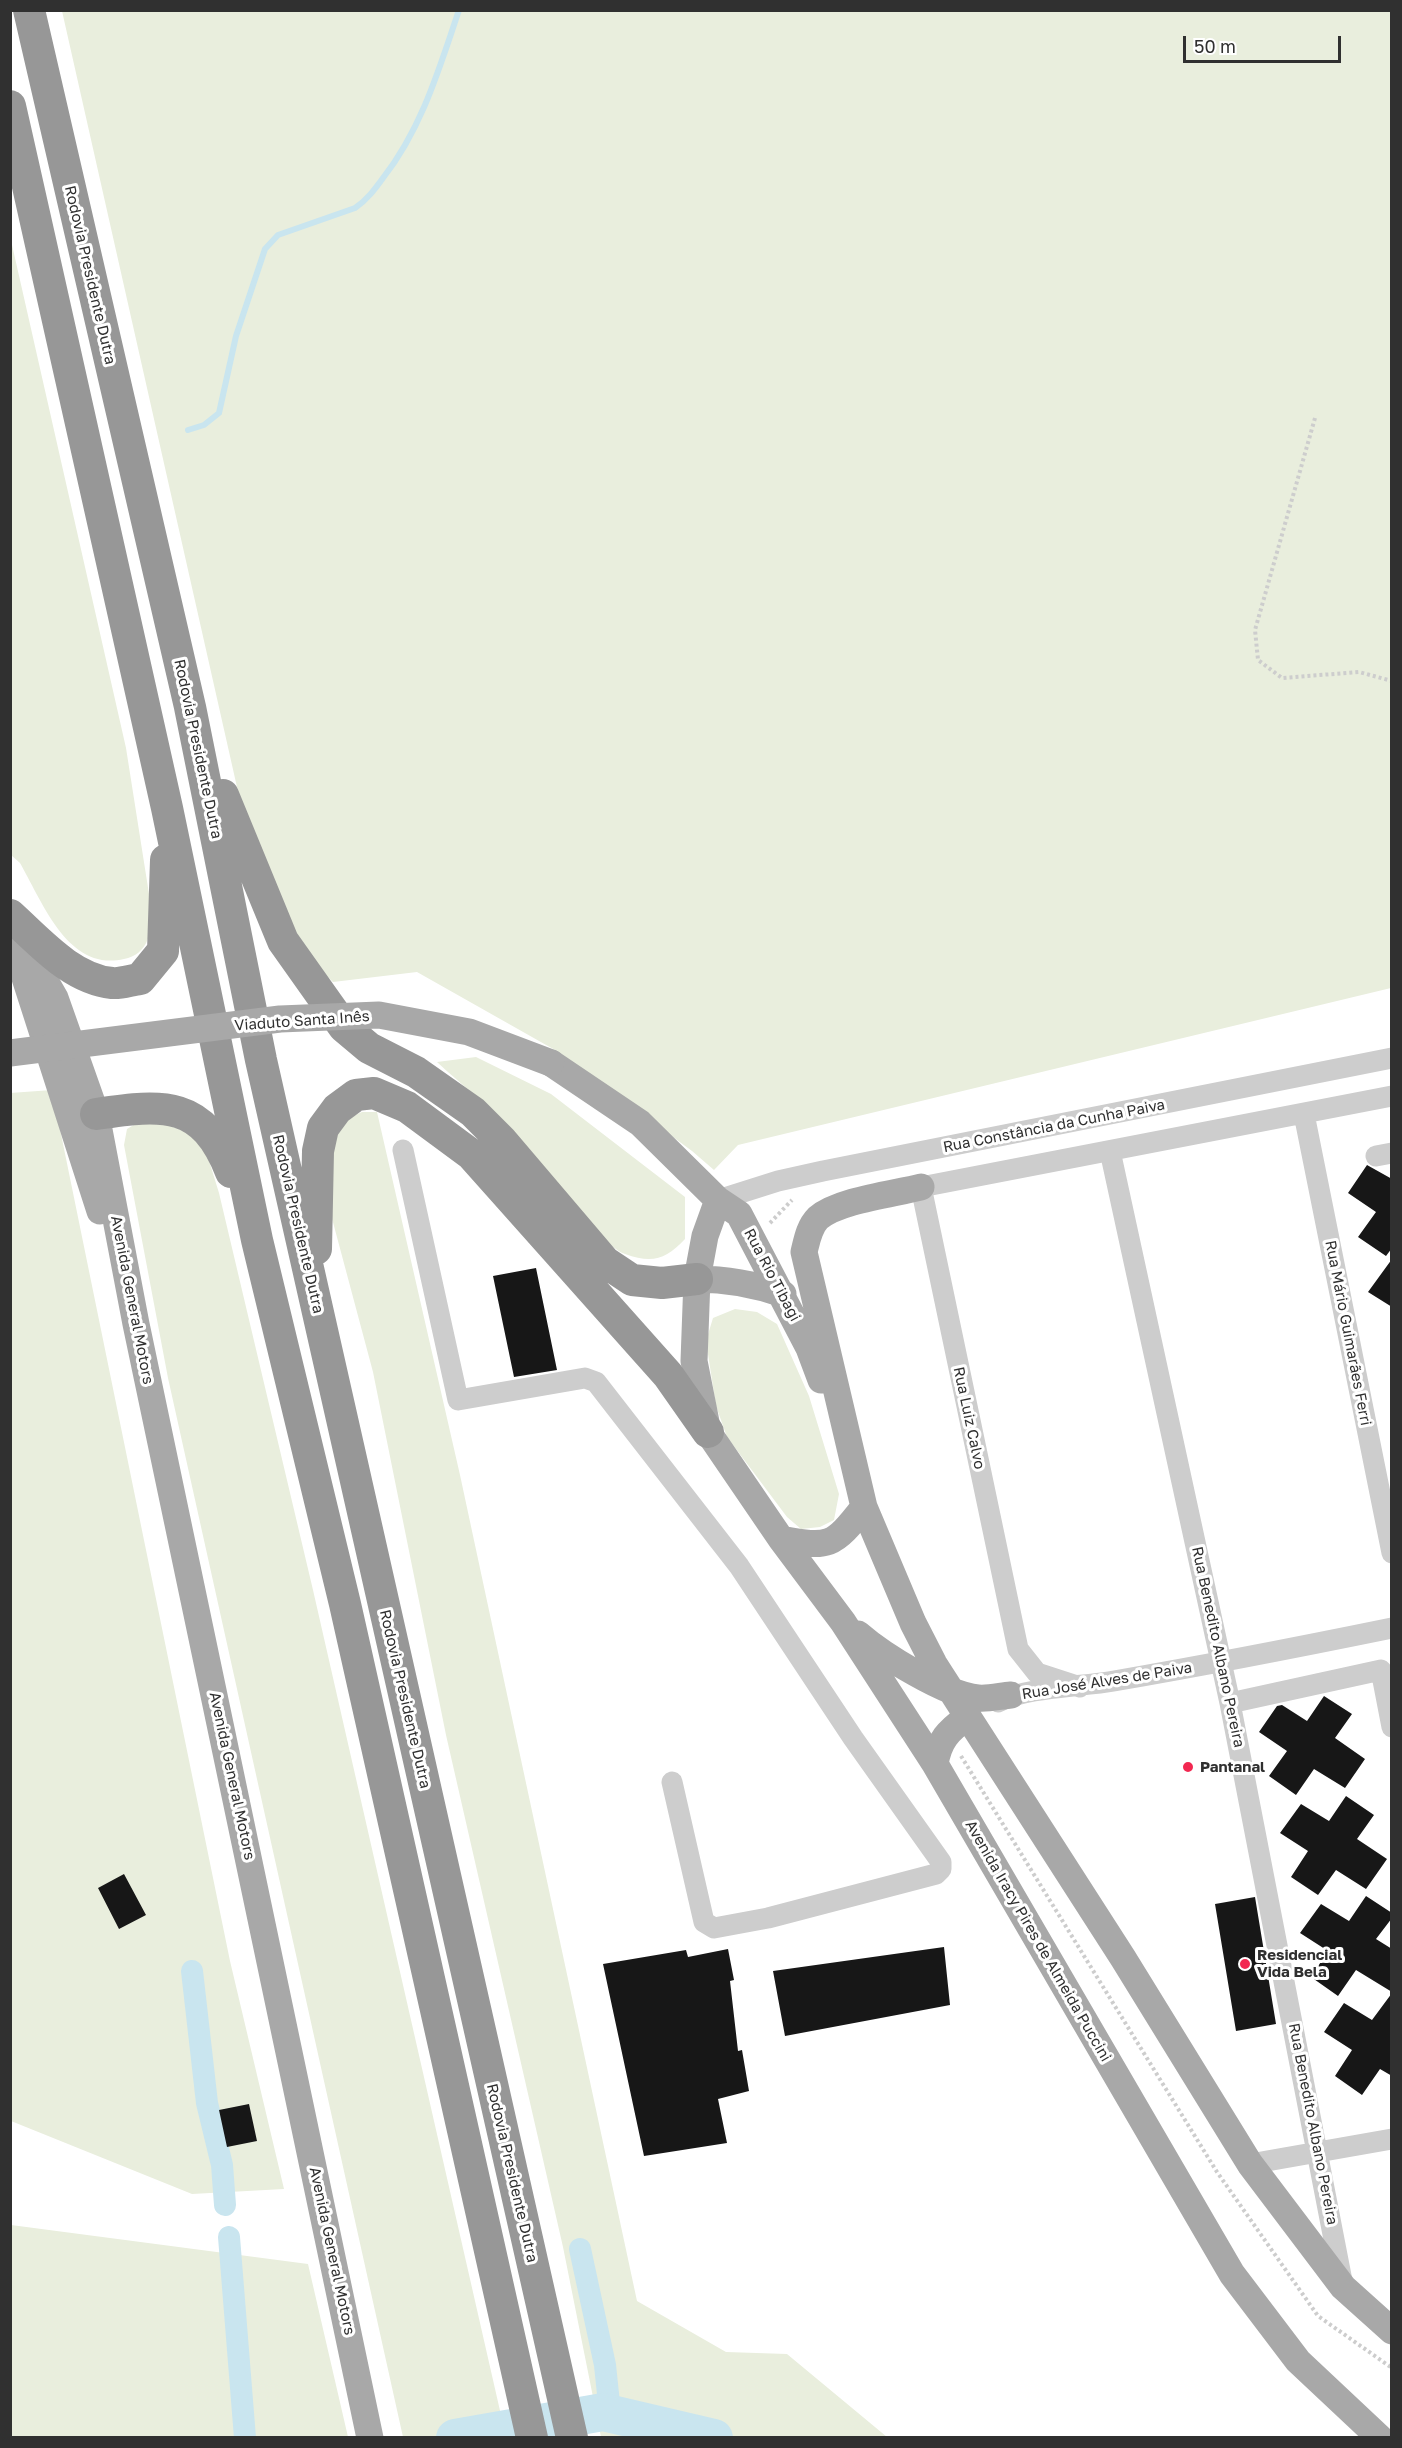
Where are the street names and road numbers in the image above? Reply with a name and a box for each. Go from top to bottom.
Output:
street label: Rodovia Presidente Dutra [61,184,119,366]
street label: Rodovia Presidente Dutra [170,658,226,840]
street label: Viaduto Santa Inês [234,1007,370,1035]
street label: Rua Constância da Cunha Paiva [942,1096,1166,1156]
street label: Rodovia Presidente Dutra [269,1133,327,1315]
street label: Avenida General Motors [107,1214,157,1386]
street label: Rua Rio Tibagi [740,1226,804,1324]
street label: Rua Mário Guimarães Ferri [1321,1239,1375,1427]
street label: Rua Luiz Calvo [949,1365,989,1471]
street label: Rua Benedito Albano Pereira [1188,1545,1248,1749]
street label: Rodovia Presidente Dutra [376,1608,434,1790]
street label: Rua José Alves de Paiva [1021,1659,1193,1703]
street label: Avenida General Motors [205,1690,259,1862]
street label: Avenida Iracy Pires de Almeida Puccini [961,1817,1115,2065]
street label: Rua Benedito Albano Pereira [1285,2022,1341,2226]
street label: Rodovia Presidente Dutra [483,2082,541,2264]
street label: Avenida General Motors [305,2165,359,2337]

